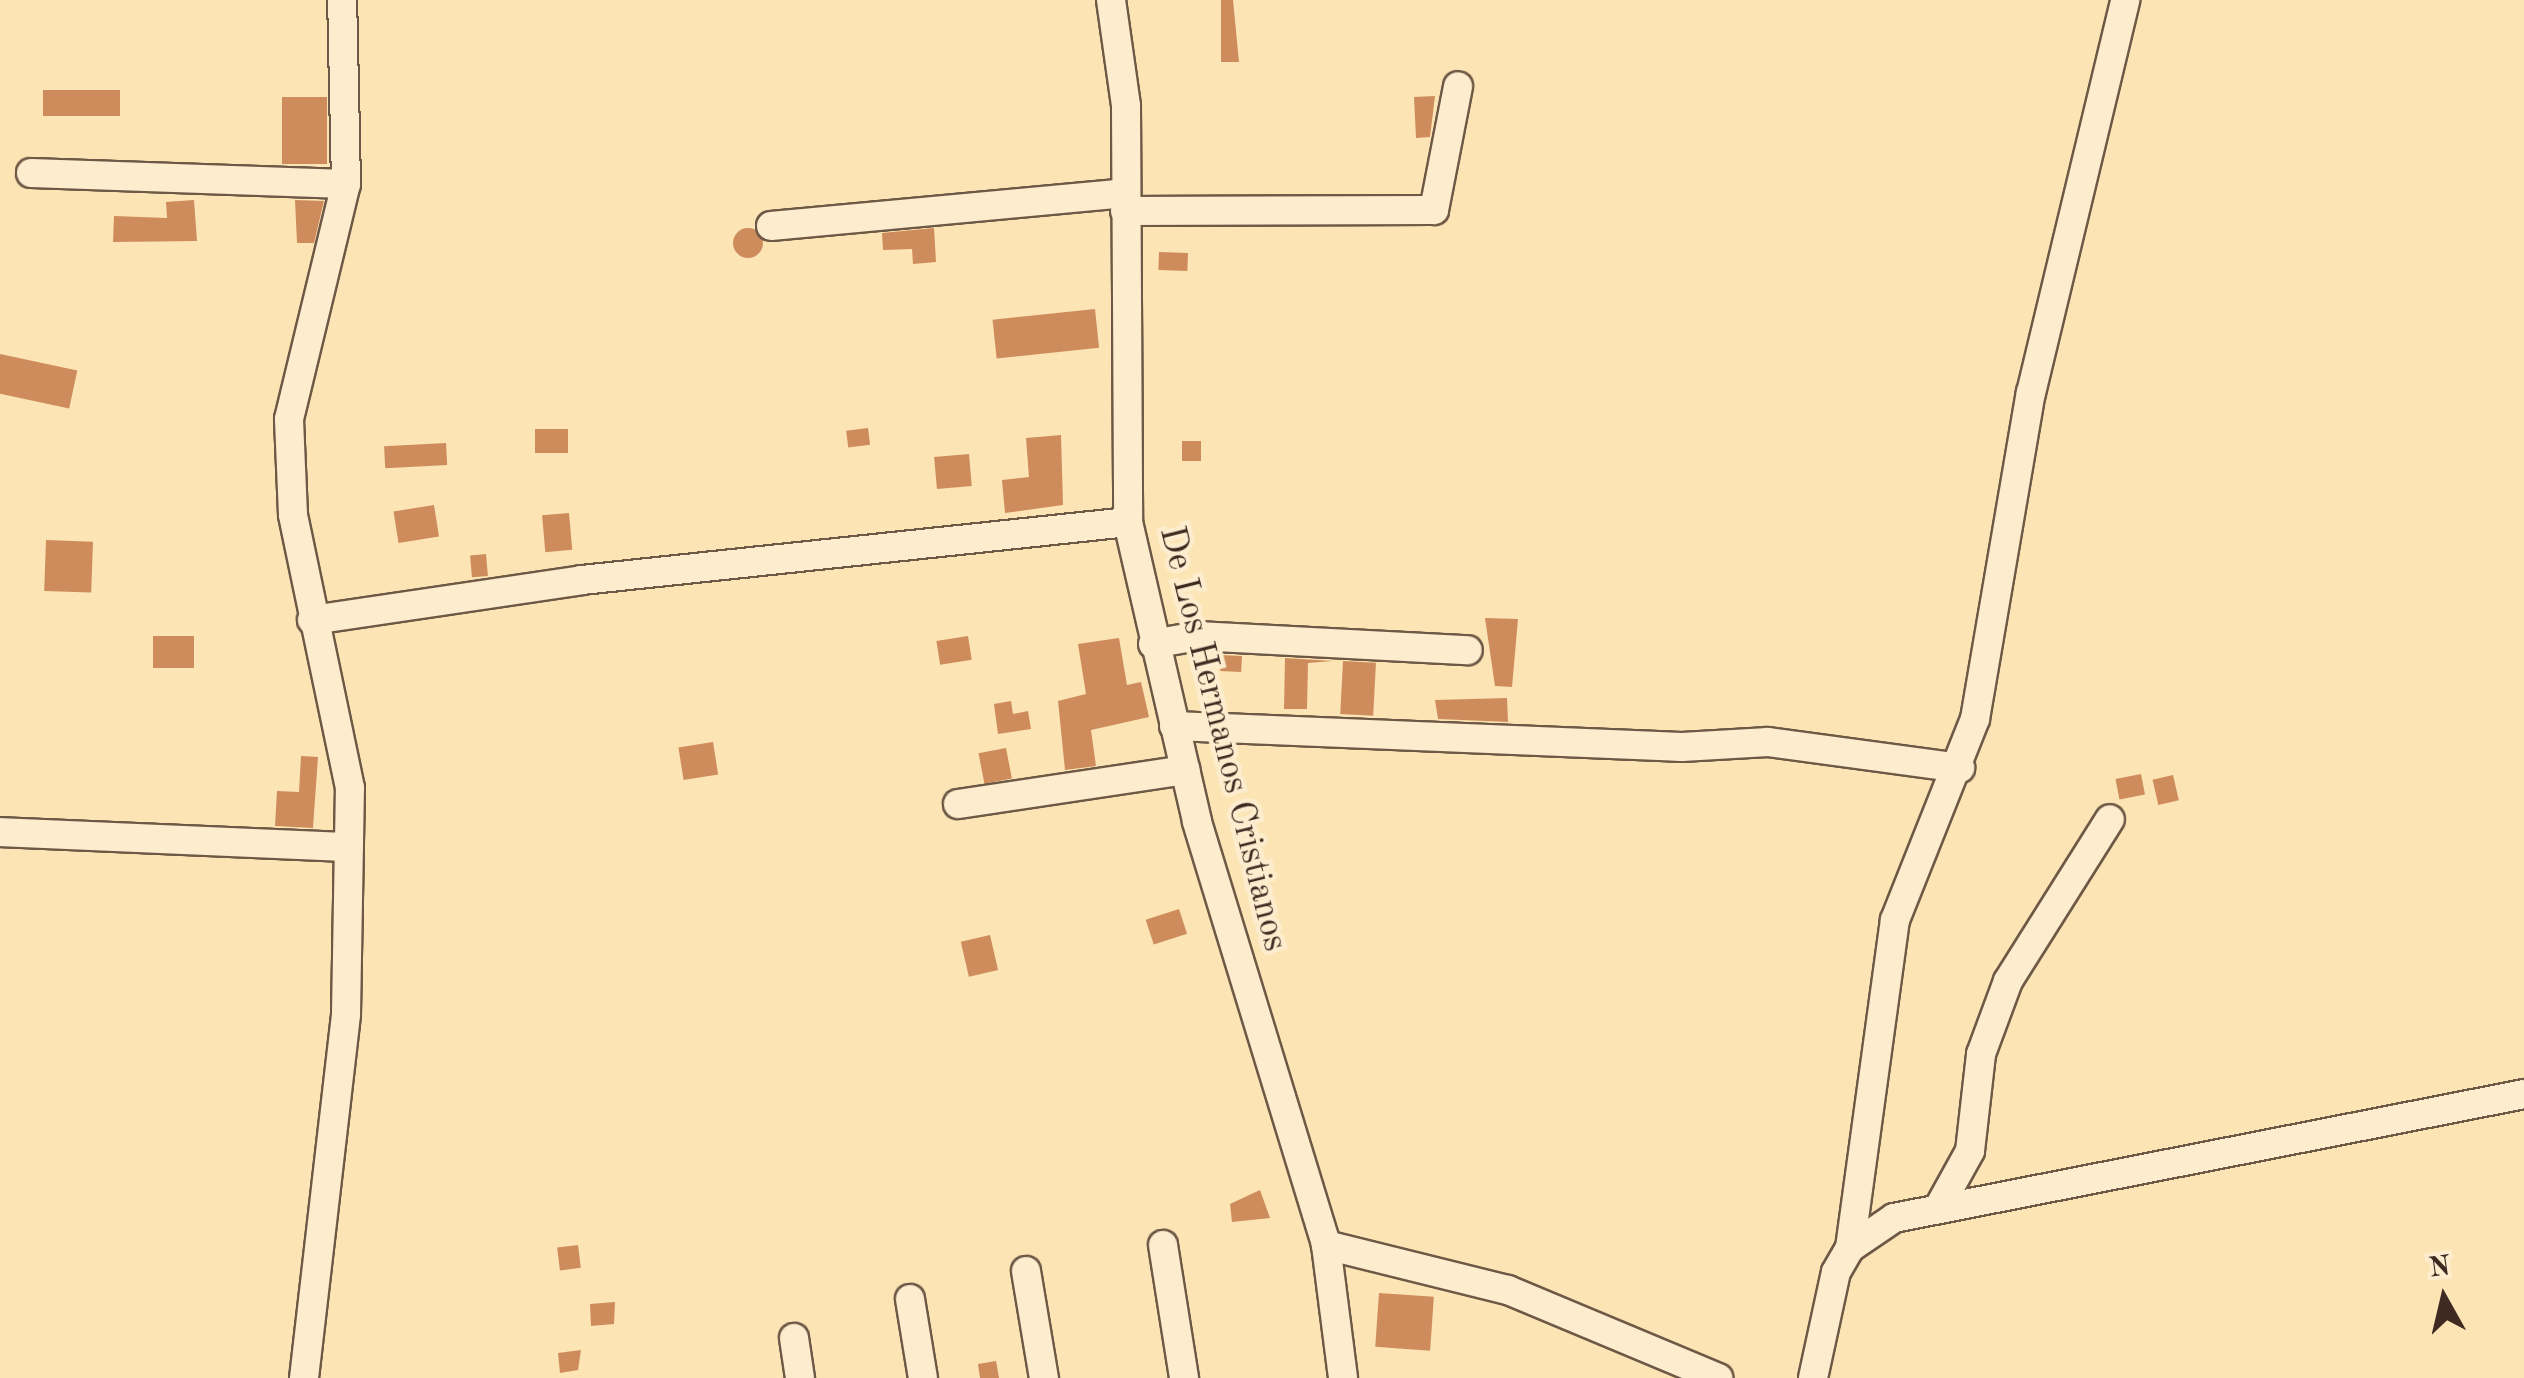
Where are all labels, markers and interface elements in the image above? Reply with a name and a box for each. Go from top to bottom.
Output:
street label: De Los Hermanos Cristianos [1149,522,1295,956]
north arrow [2394,1248,2494,1348]
text: N [2427,1253,2452,1284]

